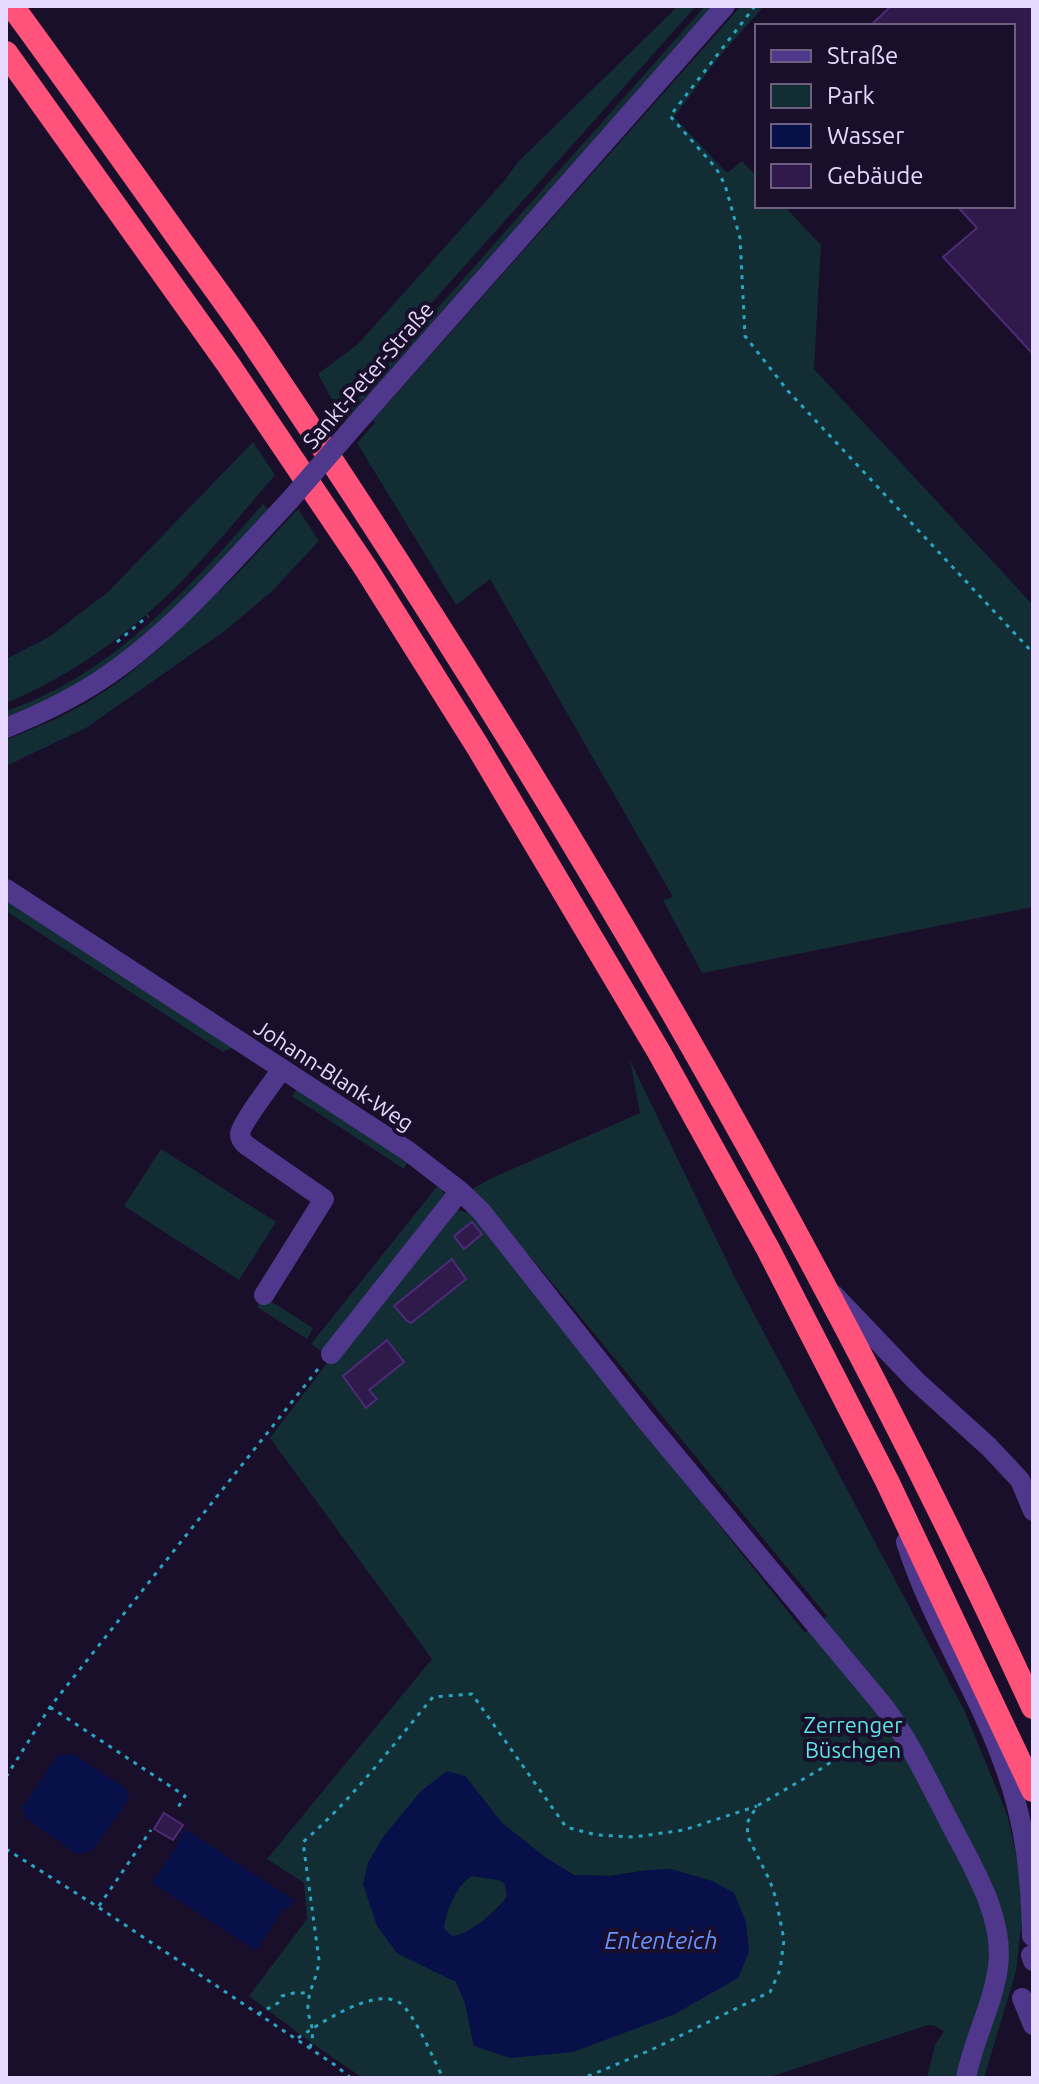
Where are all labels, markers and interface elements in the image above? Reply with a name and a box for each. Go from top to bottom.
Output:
legend [755,24,1015,208]
text: Straße [827,42,898,69]
text: Park [827,82,875,109]
text: Wasser [827,122,904,149]
text: Gebäude [827,162,924,189]
street label: Sankt-Peter-Straße [297,296,438,453]
street label: Johann-Blank-Weg [250,1014,418,1135]
park label: Zerrenger Büschgen [803,1712,903,1762]
water label: Ententeich [604,1927,718,1954]

